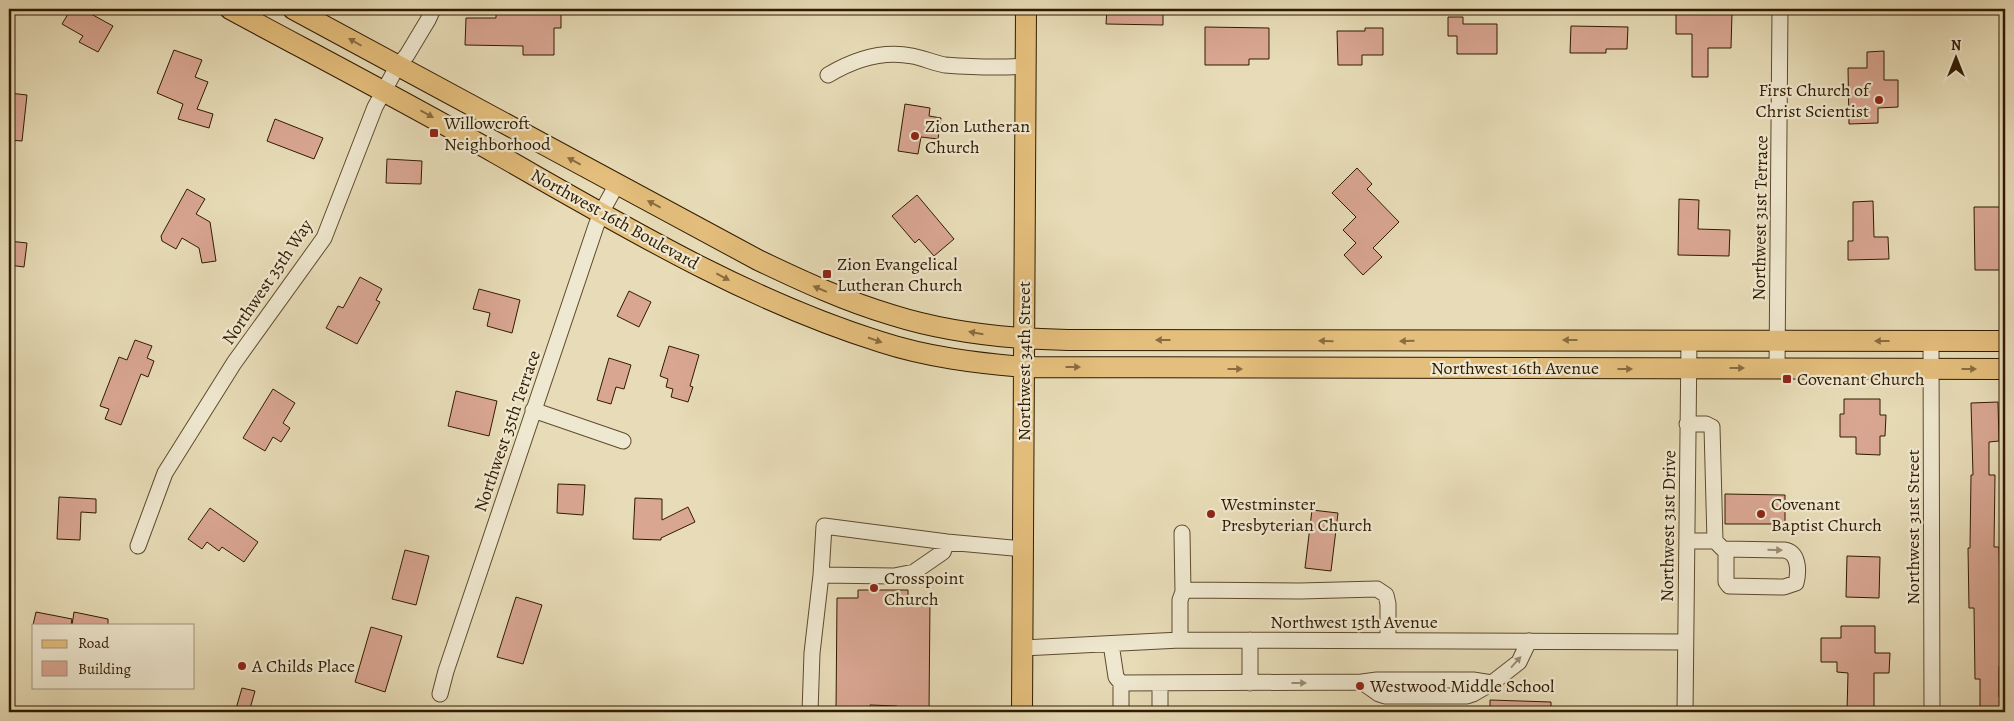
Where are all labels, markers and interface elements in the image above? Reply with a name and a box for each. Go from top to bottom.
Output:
north arrow [1932,32,1982,82]
text: N [1951,36,1961,55]
one-way arrow [348,38,362,47]
place label: First Church of Christ Scientist [1755,78,1872,123]
marker: First Church of Christ Scientist [1873,94,1885,106]
one-way arrow [420,110,434,119]
place label: Willowcroft Neighborhood [443,111,551,156]
place label: Zion Lutheran Church [925,114,1030,159]
marker: Willowcroft Neighborhood [428,127,440,139]
marker: Zion Lutheran Church [909,130,921,142]
street label: Northwest 31st Terrace [1747,135,1773,301]
one-way arrow [567,157,582,165]
street label: Northwest 16th Boulevard [527,163,704,275]
one-way arrow [647,199,660,208]
street label: Northwest 35th Way [216,214,318,349]
place label: Zion Evangelical Lutheran Church [837,252,963,297]
marker: Zion Evangelical Lutheran Church [821,268,833,280]
one-way arrow [715,273,730,281]
street label: Northwest 34th Street [1012,281,1036,441]
one-way arrow [812,285,827,293]
one-way arrow [968,329,984,337]
one-way arrow [868,336,883,344]
one-way arrow [1155,336,1171,344]
one-way arrow [1562,336,1578,344]
one-way arrow [1317,337,1333,345]
one-way arrow [1399,337,1415,345]
one-way arrow [1874,337,1890,345]
street label: Northwest 35th Terrace [468,347,546,515]
street label: Northwest 16th Avenue [1431,356,1599,380]
one-way arrow [1065,363,1081,371]
one-way arrow [1729,364,1745,372]
one-way arrow [1228,365,1244,373]
one-way arrow [1618,365,1634,373]
one-way arrow [1961,365,1977,373]
place label: Covenant Church [1797,367,1925,391]
marker: Covenant Church [1781,373,1793,385]
street label: Northwest 31st Street [1901,449,1925,605]
street label: Northwest 31st Drive [1655,450,1681,602]
place label: Westminster Presbyterian Church [1220,492,1372,537]
place label: Covenant Baptist Church [1771,492,1882,537]
marker: Westminster Presbyterian Church [1205,508,1217,520]
marker: Covenant Baptist Church [1755,508,1767,520]
one-way arrow [1767,546,1783,554]
place label: Crosspoint Church [884,566,964,611]
marker: Crosspoint Church [868,582,880,594]
street label: Northwest 15th Avenue [1270,610,1438,634]
legend [32,624,195,688]
text: Road [78,633,110,653]
place label: A Childs Place [251,654,355,678]
one-way arrow [1511,655,1522,668]
text: Building [78,659,131,679]
marker: A Childs Place [236,660,248,672]
place label: Westwood Middle School [1369,674,1555,698]
one-way arrow [1291,679,1307,687]
marker: Westwood Middle School [1354,680,1366,692]

